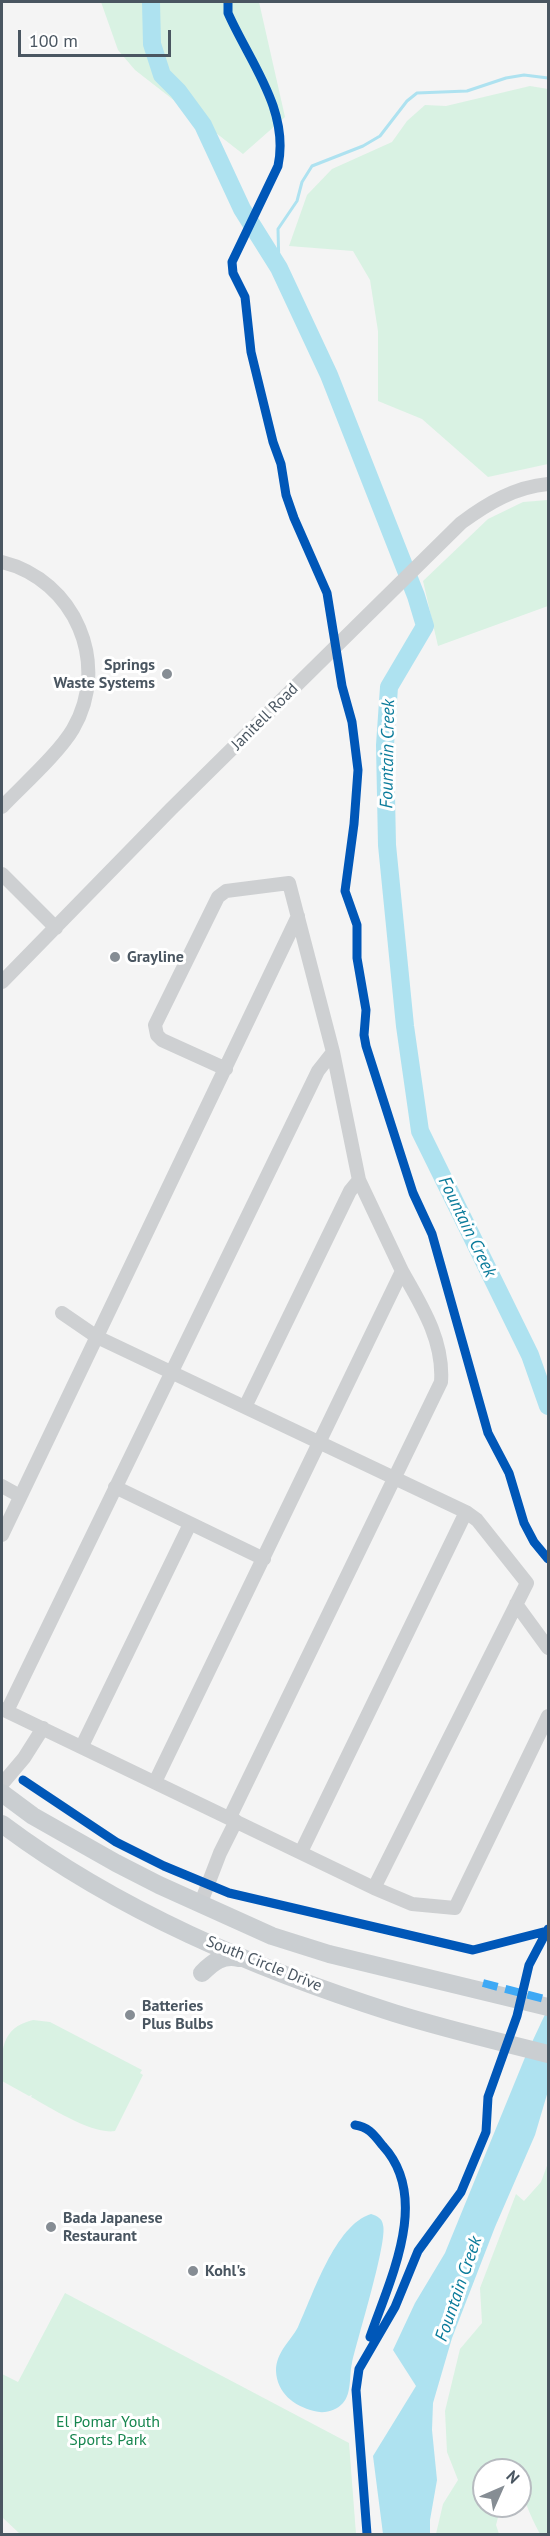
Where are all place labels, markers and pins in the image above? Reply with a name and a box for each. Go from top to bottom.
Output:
place label: Springs Waste Systems [53,655,155,693]
marker: Springs Waste Systems [160,667,174,681]
place label: Grayline [127,947,184,967]
marker: Grayline [108,950,122,964]
place label: Batteries Plus Bulbs [142,1996,213,2034]
marker: Batteries Plus Bulbs [123,2008,137,2022]
place label: Bada Japanese Restaurant [63,2208,163,2246]
marker: Bada Japanese Restaurant [44,2220,58,2234]
place label: Kohl's [205,2261,246,2281]
marker: Kohl's [186,2264,200,2278]

